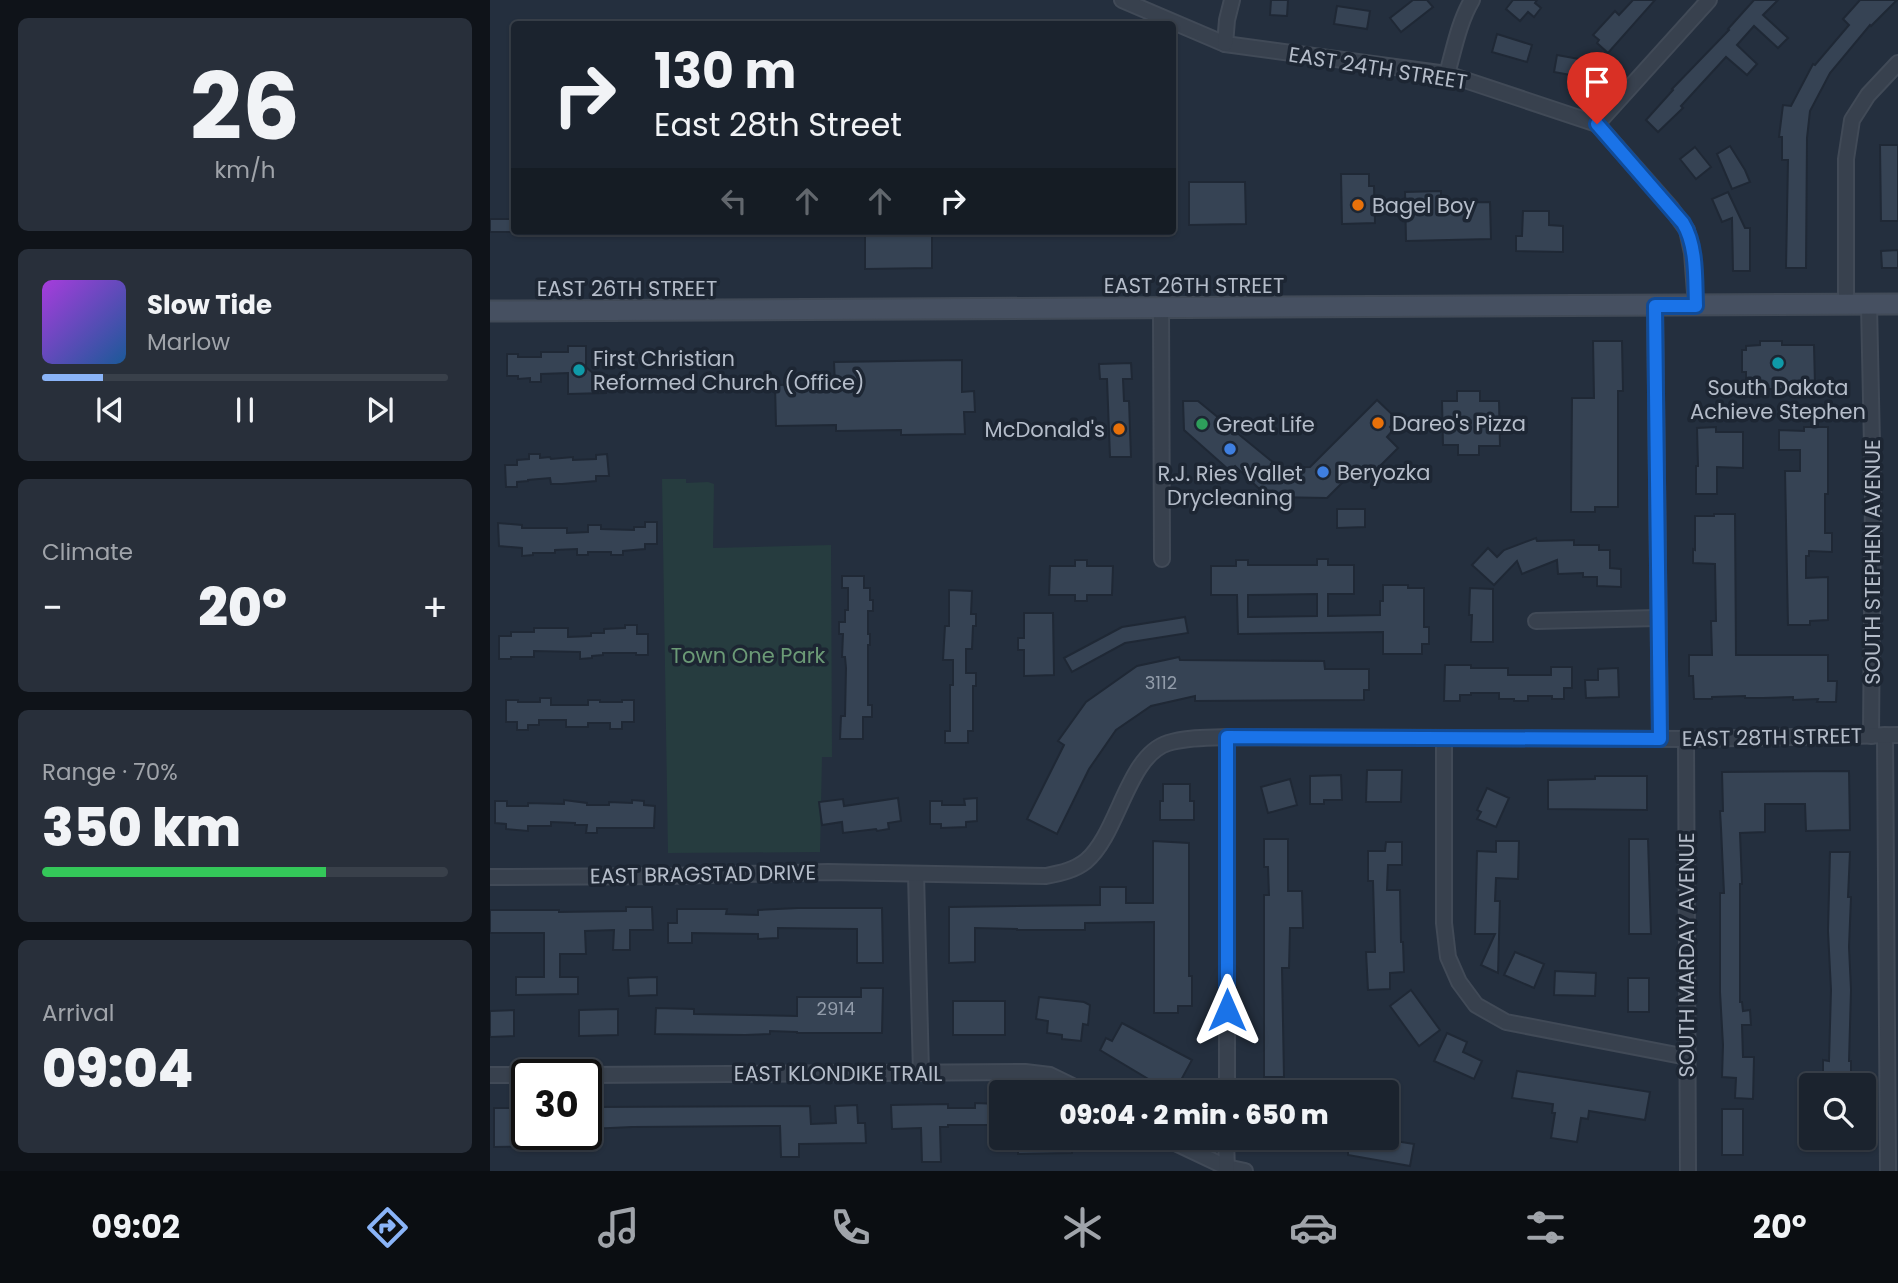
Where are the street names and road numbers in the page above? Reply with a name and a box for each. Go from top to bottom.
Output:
street label: EAST 24TH STREET [1287,40,1469,96]
street label: EAST 26TH STREET [1104,271,1284,300]
street label: EAST 26TH STREET [537,274,717,303]
street label: SOUTH STEPHEN AVENUE [1858,439,1887,685]
street label: EAST 28TH STREET [1682,721,1862,753]
street label: SOUTH MARDAY AVENUE [1672,832,1701,1078]
street label: EAST BRAGSTAD DRIVE [590,858,816,890]
street label: EAST KLONDIKE TRAIL [734,1059,942,1088]

